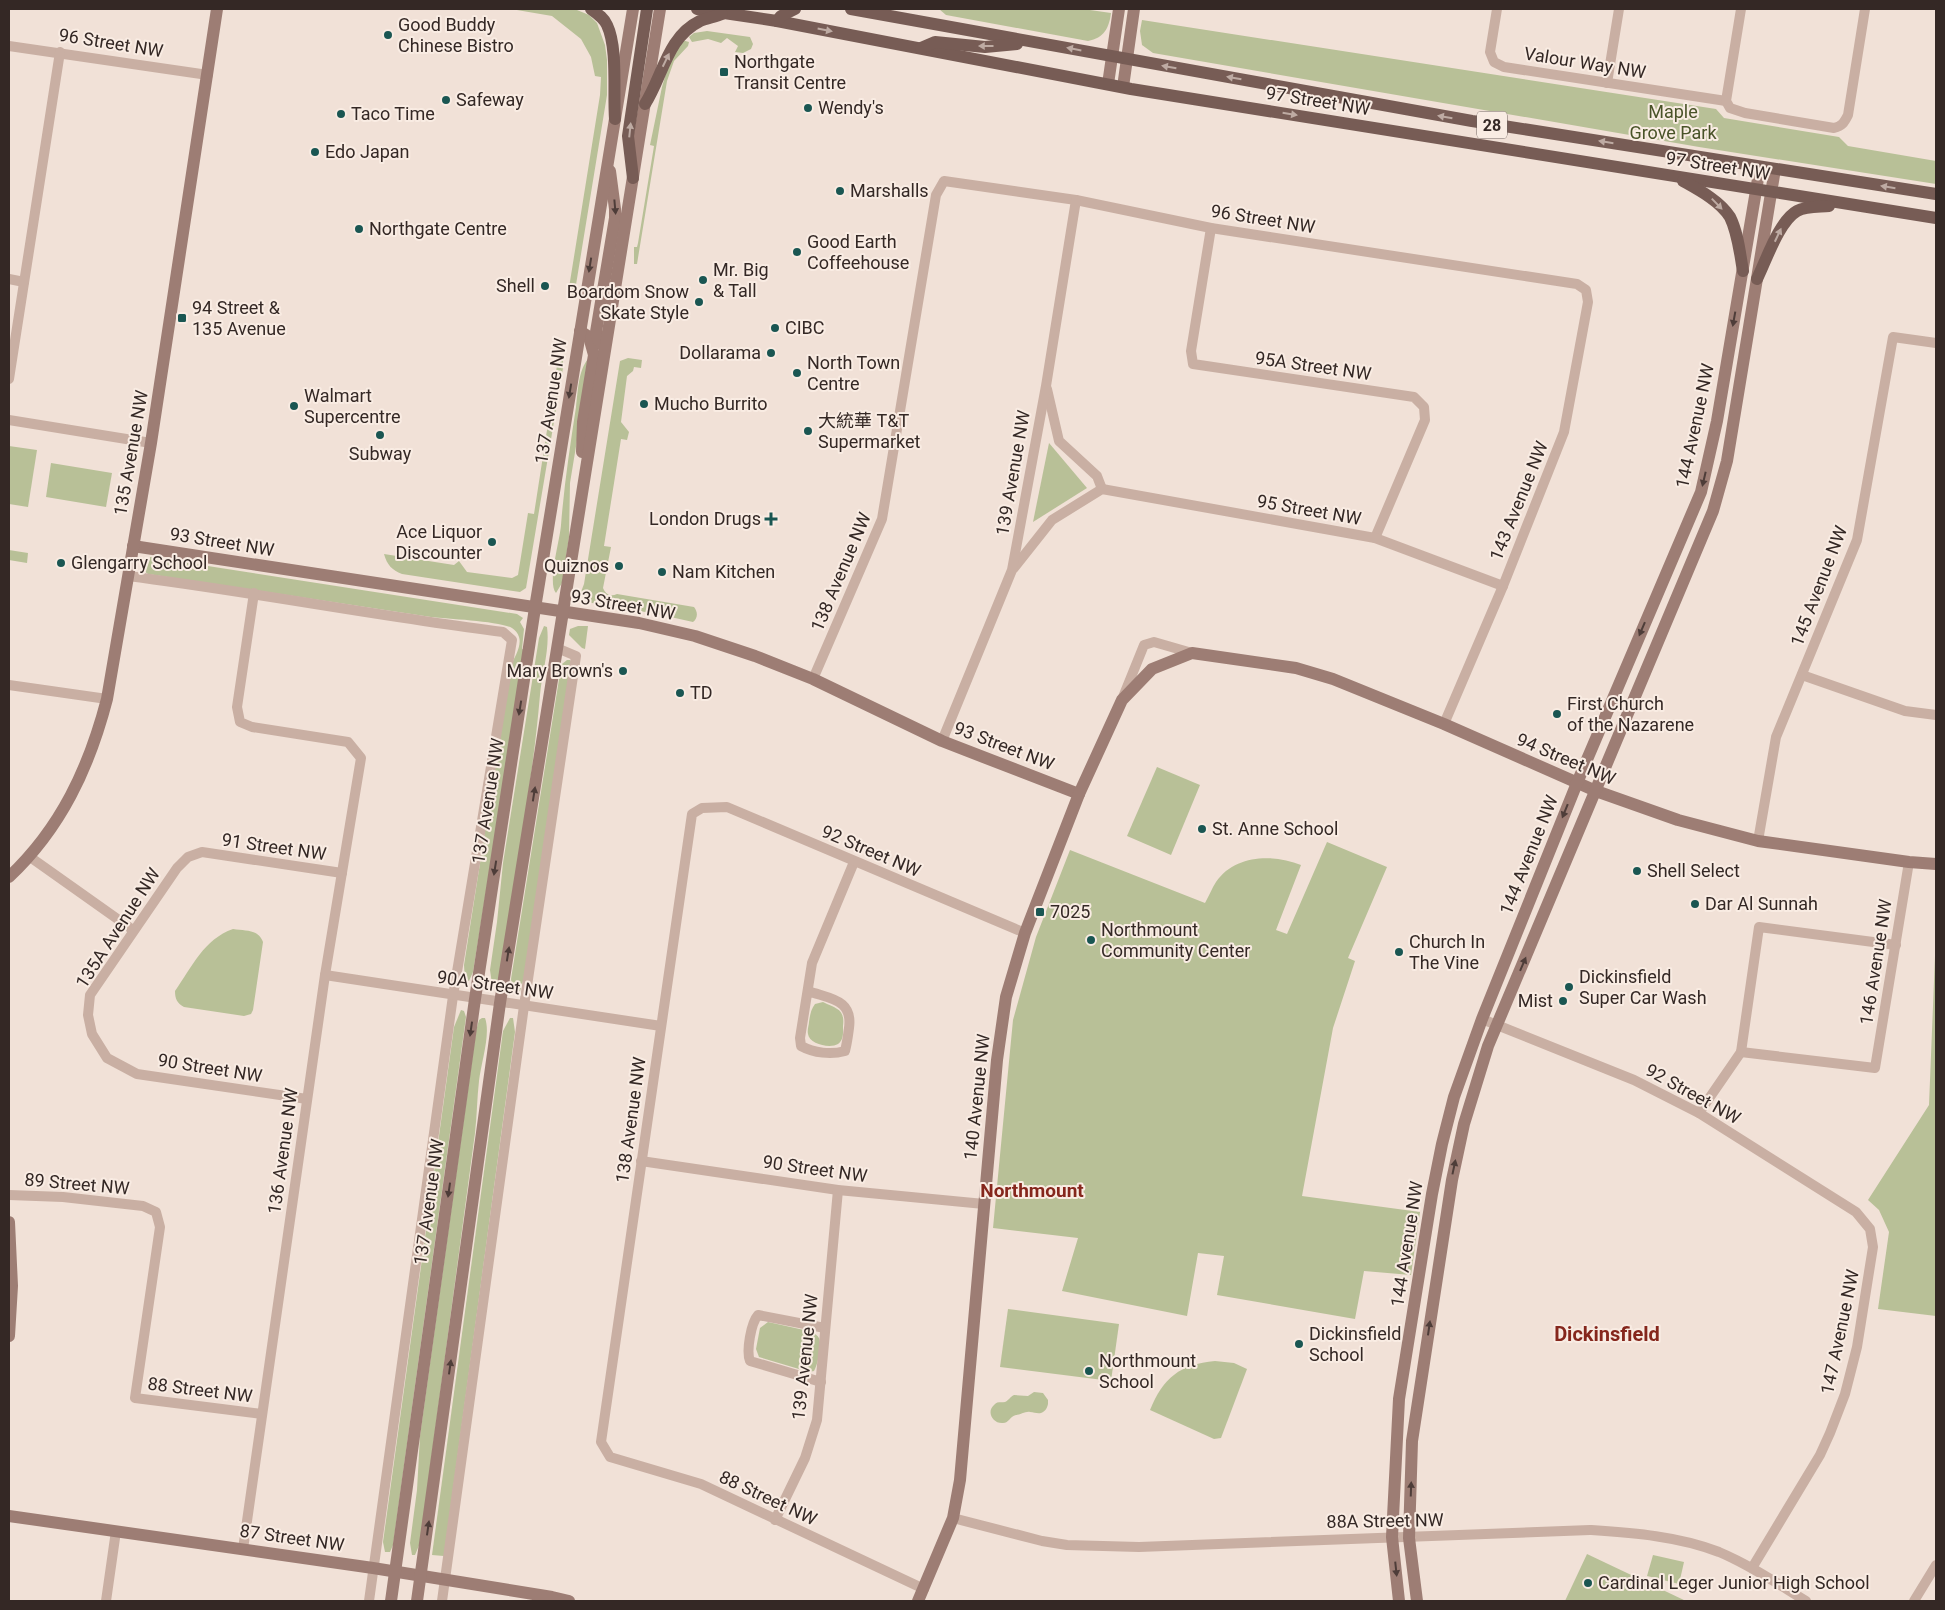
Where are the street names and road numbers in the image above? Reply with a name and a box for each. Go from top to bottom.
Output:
street label: 96 Street NW [57,24,165,61]
street label: Valour Way NW [1523,43,1648,83]
street label: 97 Street NW [1264,82,1372,119]
road number: 28 [1477,112,1507,138]
street label: 97 Street NW [1664,147,1772,184]
street label: 96 Street NW [1209,200,1317,237]
street label: 137 Avenue NW [530,337,571,465]
street label: 95A Street NW [1254,347,1373,384]
street label: 144 Avenue NW [1671,362,1718,490]
street label: 135 Avenue NW [109,389,152,517]
street label: 139 Avenue NW [991,409,1034,537]
street label: 143 Avenue NW [1485,438,1552,564]
street label: 95 Street NW [1255,490,1363,529]
street label: 138 Avenue NW [806,509,875,634]
street label: 93 Street NW [168,523,276,560]
street label: 145 Avenue NW [1786,523,1851,649]
street label: 93 Street NW [569,585,677,624]
street label: 93 Street NW [951,717,1057,774]
street label: 94 Street NW [1514,728,1619,789]
street label: 137 Avenue NW [467,737,508,865]
street label: 144 Avenue NW [1495,792,1562,918]
street label: 92 Street NW [819,820,924,881]
street label: 91 Street NW [220,829,328,864]
street label: 135A Avenue NW [71,864,164,992]
street label: 146 Avenue NW [1855,898,1896,1026]
street label: 90A Street NW [436,966,555,1003]
street label: 140 Avenue NW [959,1033,994,1161]
street label: 90 Street NW [156,1049,264,1086]
street label: 138 Avenue NW [611,1056,650,1184]
street label: 92 Street NW [1642,1059,1744,1128]
street label: 136 Avenue NW [263,1087,302,1215]
street label: 137 Avenue NW [409,1138,448,1266]
street label: 90 Street NW [761,1151,869,1186]
street label: 89 Street NW [24,1168,131,1199]
street label: 144 Avenue NW [1386,1180,1427,1308]
street label: 147 Avenue NW [1816,1268,1863,1396]
street label: 139 Avenue NW [787,1293,822,1421]
street label: 88 Street NW [146,1373,254,1406]
street label: 88 Street NW [716,1466,820,1529]
street label: 88A Street NW [1326,1509,1444,1532]
street label: 87 Street NW [238,1520,346,1555]

